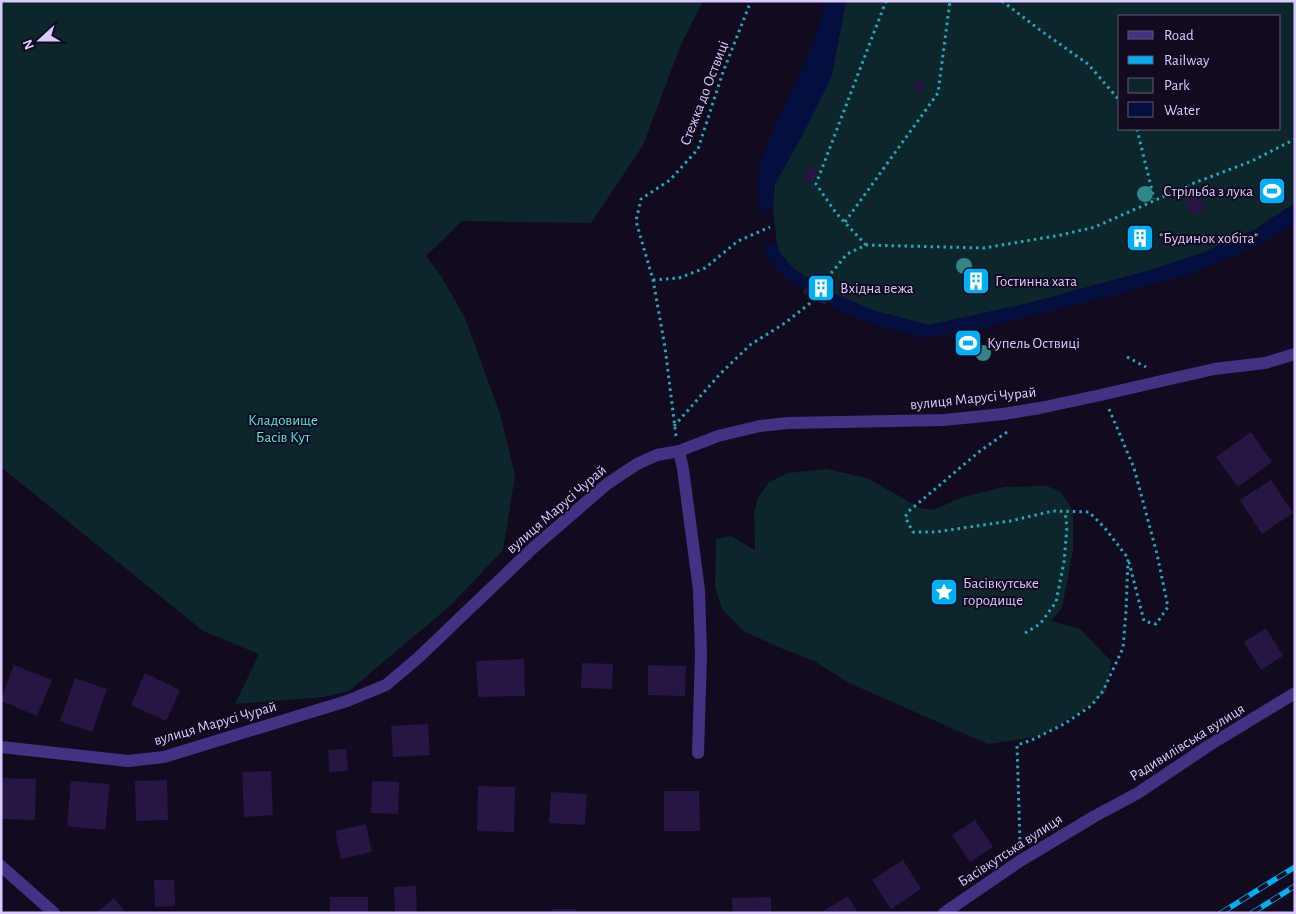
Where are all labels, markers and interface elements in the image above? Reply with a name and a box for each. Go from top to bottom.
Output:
north arrow [15,15,65,65]
legend [1118,15,1281,130]
text: Road [1164,28,1194,43]
text: N [21,37,37,51]
street label: Стежка до Оствиці [678,39,731,148]
text: Railway [1164,53,1210,68]
text: Park [1164,78,1190,93]
text: Water [1164,103,1200,118]
sports icon: Стрільба з лука [1257,176,1287,206]
place label: Стрільба з лука [1163,184,1253,199]
building icon: "Будинок хобіта" [1125,223,1155,253]
place label: "Будинок хобіта" [1159,231,1258,246]
building icon: Гостинна хата [961,266,991,296]
building icon: Вхідна вежа [806,273,836,303]
place label: Гостинна хата [995,274,1077,289]
place label: Вхідна вежа [840,281,914,296]
sports icon: Купель Оствиці [953,328,983,358]
place label: Купель Оствиці [987,336,1080,351]
street label: вулиця Марусі Чурай [909,384,1037,413]
park label: Кладовище Басів Кут [248,413,318,445]
street label: вулиця Марусі Чурай [504,462,609,557]
place label: Басівкутське городище [963,576,1039,608]
place icon: Басівкутське городище [929,577,959,607]
street label: вулиця Марусі Чурай [152,699,278,748]
street label: Радивилівська вулиця [1127,701,1247,784]
street label: Басівкутська вулиця [955,811,1065,890]

